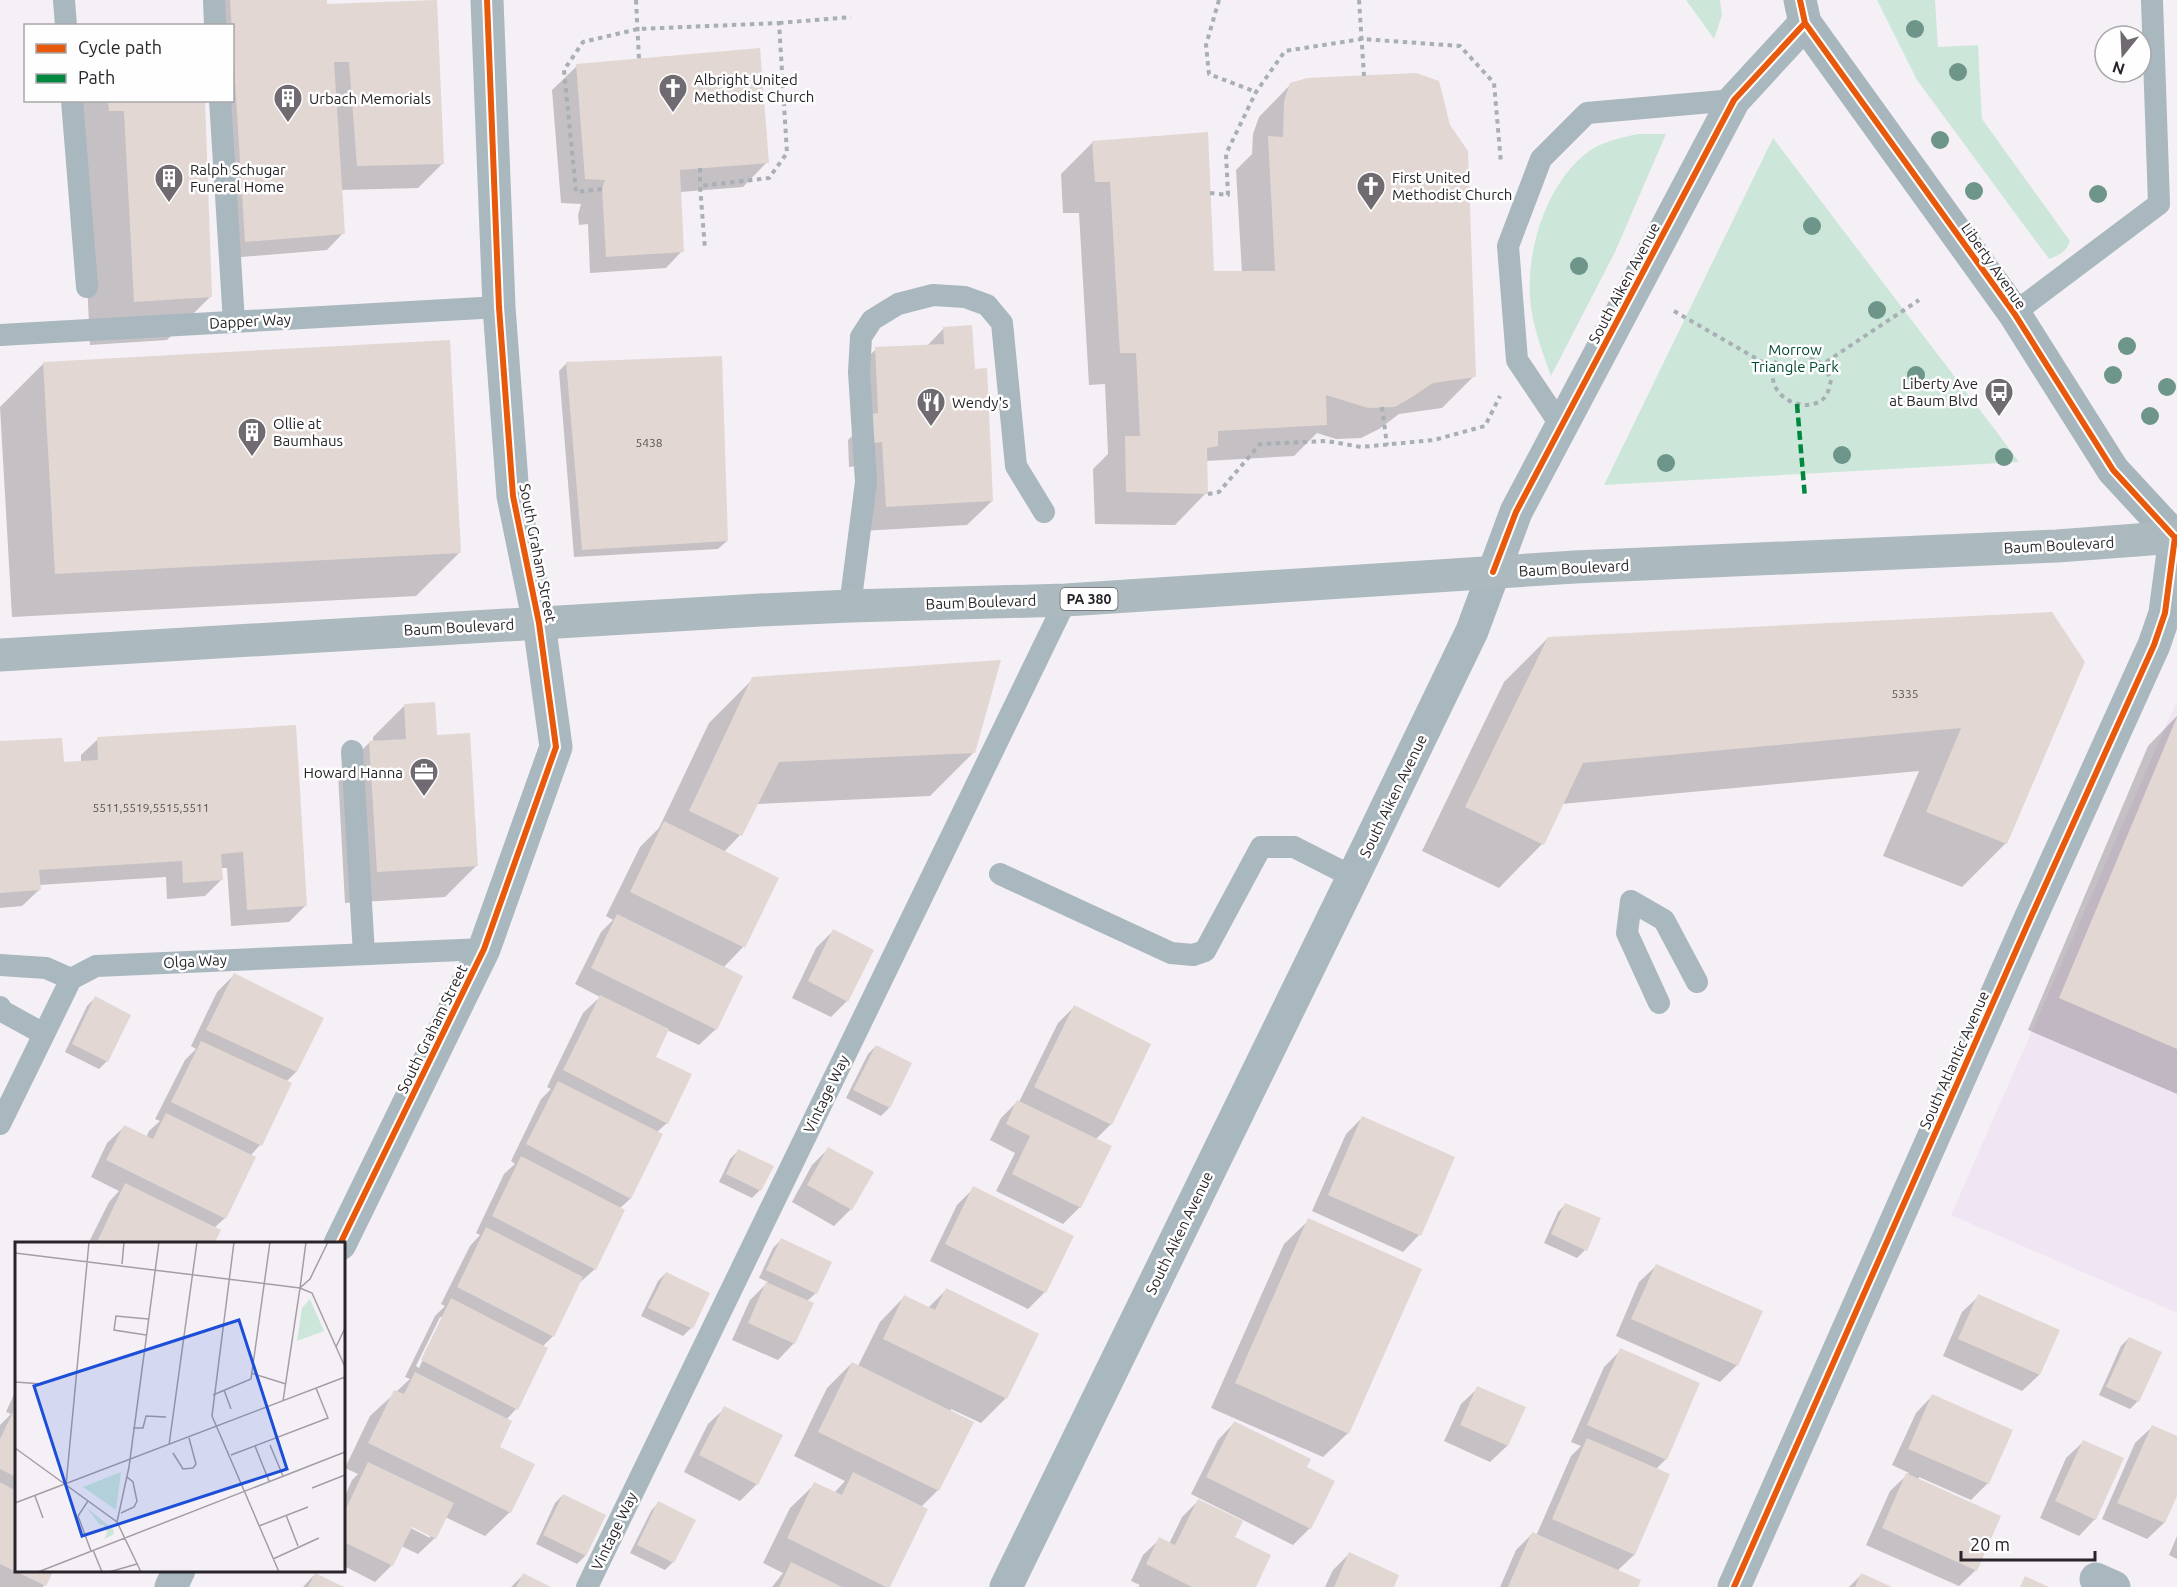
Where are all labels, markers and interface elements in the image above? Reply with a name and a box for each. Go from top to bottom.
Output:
legend [24,24,234,102]
north arrow [2093,24,2153,84]
text: Cycle path [78,37,162,57]
text: N [2110,58,2127,79]
text: Path [78,67,115,87]
place label: Albright United Methodist Church [694,71,814,105]
church icon: Albright United Methodist Church [657,72,689,114]
building icon: Urbach Memorials [272,82,304,124]
place label: Urbach Memorials [309,90,431,107]
place label: Ralph Schugar Funeral Home [190,161,286,195]
building icon: Ralph Schugar Funeral Home [153,162,185,204]
place label: First United Methodist Church [1392,169,1512,203]
church icon: First United Methodist Church [1355,170,1387,212]
street label: South Aiken Avenue [1585,220,1663,346]
street label: Liberty Avenue [1958,220,2030,312]
street label: Dapper Way [209,310,291,332]
park label: Morrow Triangle Park [1751,341,1839,375]
place label: Liberty Ave at Baum Blvd [1889,375,1978,409]
bus stop icon: Liberty Ave at Baum Blvd [1983,376,2015,418]
restaurant icon: Wendy's [915,386,947,428]
place label: Wendy's [952,394,1009,411]
place label: Ollie at Baumhaus [273,415,343,449]
building icon: Ollie at Baumhaus [236,416,268,458]
house number: 5438 [635,436,663,449]
street label: South Graham Street [516,482,560,624]
street label: Baum Boulevard [2003,534,2115,556]
street label: Baum Boulevard [1518,557,1630,579]
road number: PA 380 [1060,588,1118,610]
street label: Baum Boulevard [925,592,1037,612]
street label: Baum Boulevard [403,616,515,638]
house number: 5335 [1891,687,1919,700]
street label: South Aiken Avenue [1356,732,1430,860]
office icon: Howard Hanna [408,756,440,798]
place label: Howard Hanna [304,764,403,781]
house number: 5511,5519,5515,5511 [92,801,210,814]
street label: Olga Way [163,951,227,971]
street label: South Graham Street [393,962,471,1096]
street label: South Atlantic Avenue [1916,988,1992,1132]
street label: Vintage Way [800,1052,852,1136]
street label: South Aiken Avenue [1142,1169,1216,1297]
inset map [15,1242,345,1572]
street label: Vintage Way [588,1489,640,1573]
scale bar [1961,1524,2094,1562]
text: 20 m [1970,1534,2010,1554]

